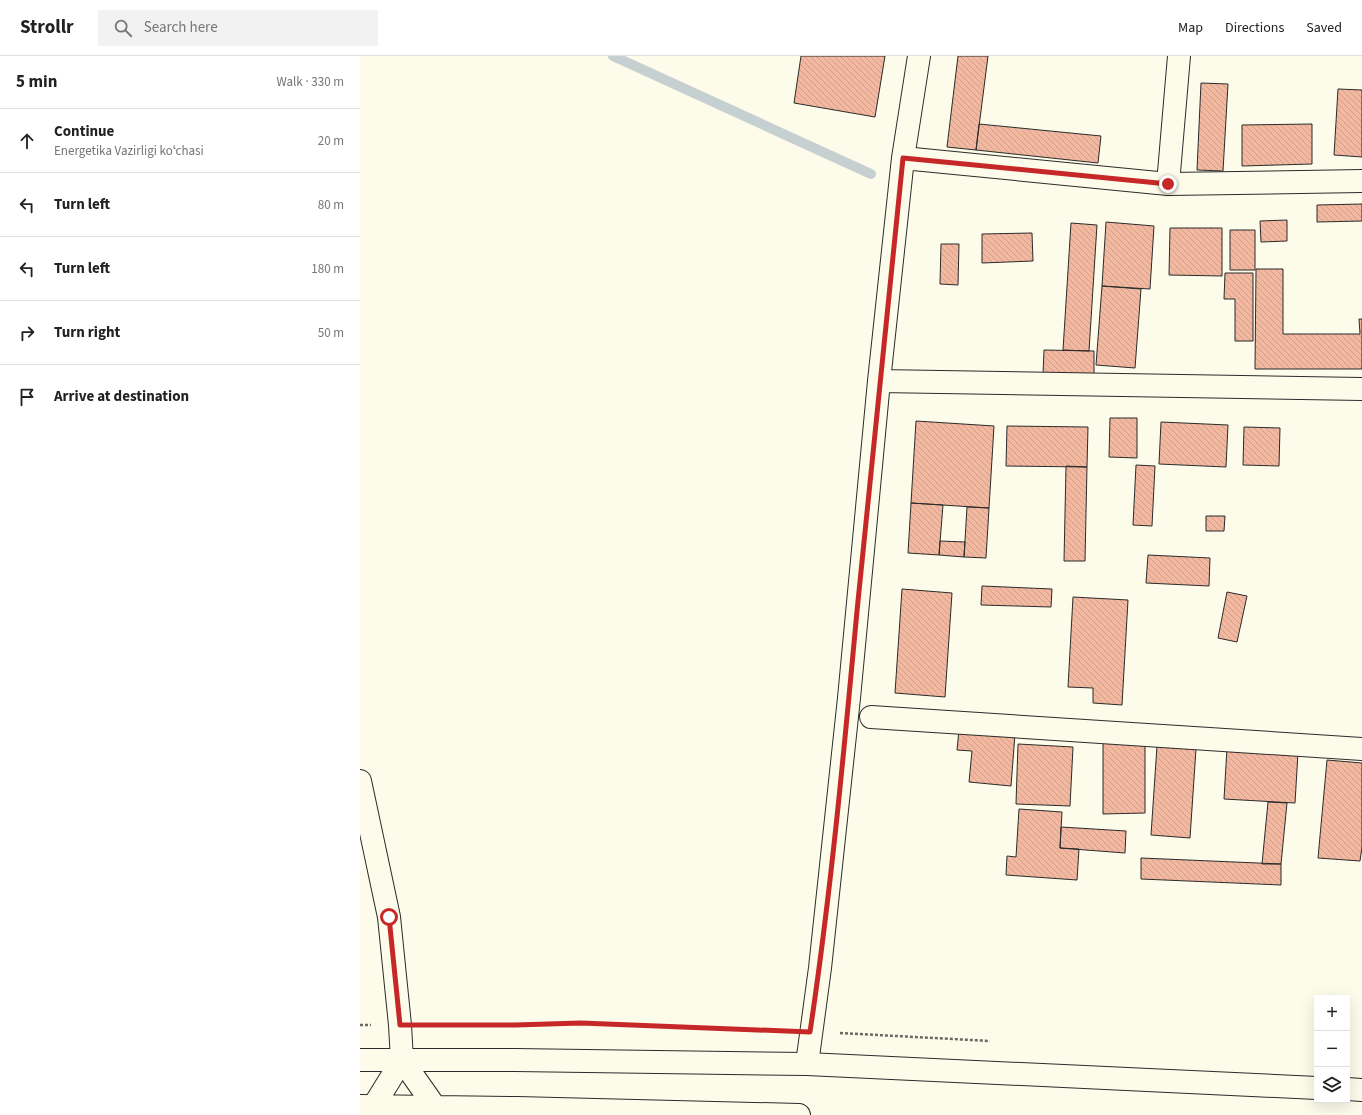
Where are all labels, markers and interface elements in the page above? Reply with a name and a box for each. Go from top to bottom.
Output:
search box [98,10,378,46]
text: Strollr [20,14,74,41]
icon: search [112,17,134,39]
text: Search here [144,17,218,38]
text: Map [1178,18,1203,38]
text: Directions [1225,18,1284,38]
text: Saved [1306,18,1342,38]
text: 5 min [16,70,57,94]
text: Walk · 330 m [276,73,344,91]
text: Continue [54,121,114,142]
icon: ahead [16,130,38,152]
text: 20 m [318,132,344,150]
text: Energetika Vazirligi koʻchasi [54,142,204,160]
route end [1159,175,1177,193]
icon: left [16,194,38,216]
text: Turn left [54,194,110,215]
text: 80 m [318,196,344,214]
icon: left [16,258,38,280]
text: Turn left [54,258,110,279]
text: 180 m [311,260,344,278]
icon: right [16,322,38,344]
text: Turn right [54,322,120,343]
text: 50 m [318,324,344,342]
icon: arrive [16,386,38,408]
text: Arrive at destination [54,386,189,407]
route start [380,908,398,926]
map controls [1314,995,1350,1103]
button: + [1314,995,1350,1031]
button: − [1314,1031,1350,1067]
button: layers [1314,1067,1350,1103]

